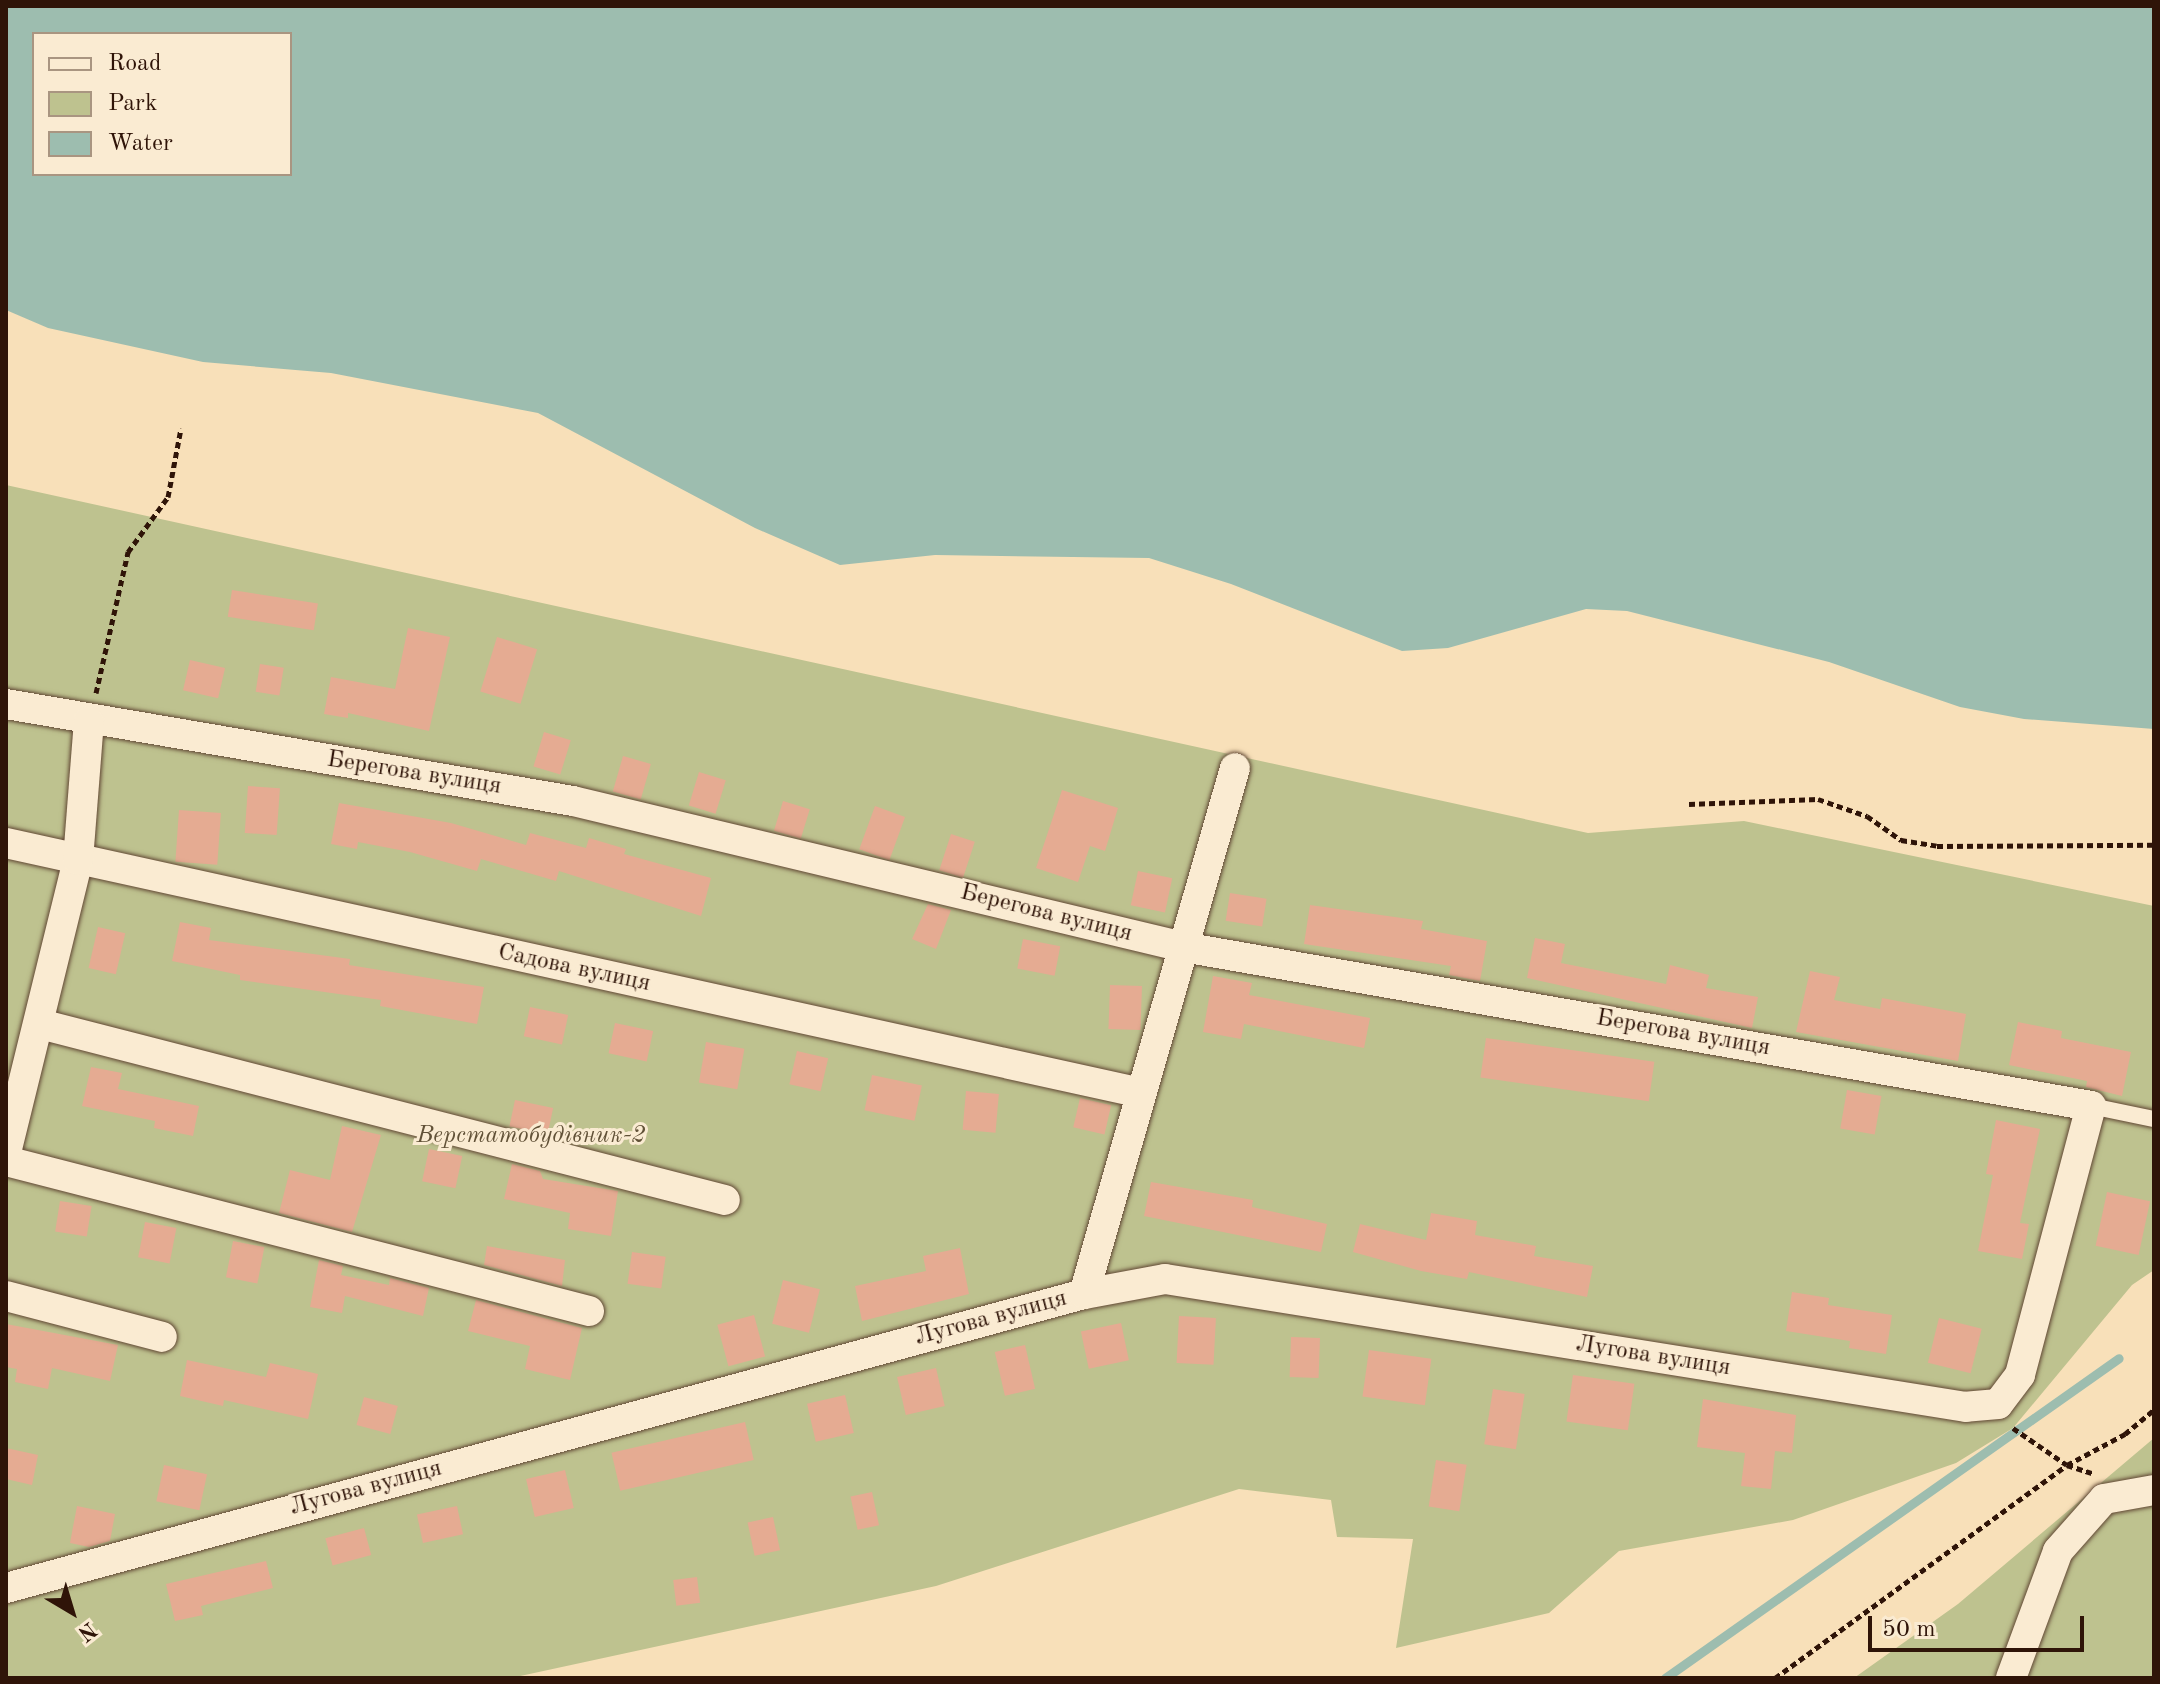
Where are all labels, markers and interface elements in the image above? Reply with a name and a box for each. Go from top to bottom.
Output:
legend [32,32,292,176]
text: Road [108,52,161,76]
text: Park [108,92,157,116]
text: Water [108,132,173,156]
street label: Берегова вулиця [325,746,503,802]
street label: Берегова вулиця [957,879,1135,949]
street label: Садова вулиця [495,939,653,999]
street label: Берегова вулиця [1594,1005,1772,1063]
park label: Верстатобудівник-2 [417,1123,645,1151]
street label: Лугова вулиця [912,1285,1070,1353]
street label: Лугова вулиця [1574,1331,1732,1383]
street label: Лугова вулиця [287,1455,445,1523]
north arrow [32,1572,112,1652]
scale bar [1872,1600,2088,1650]
text: N [73,1617,100,1645]
text: 50 m [1882,1618,1936,1642]

